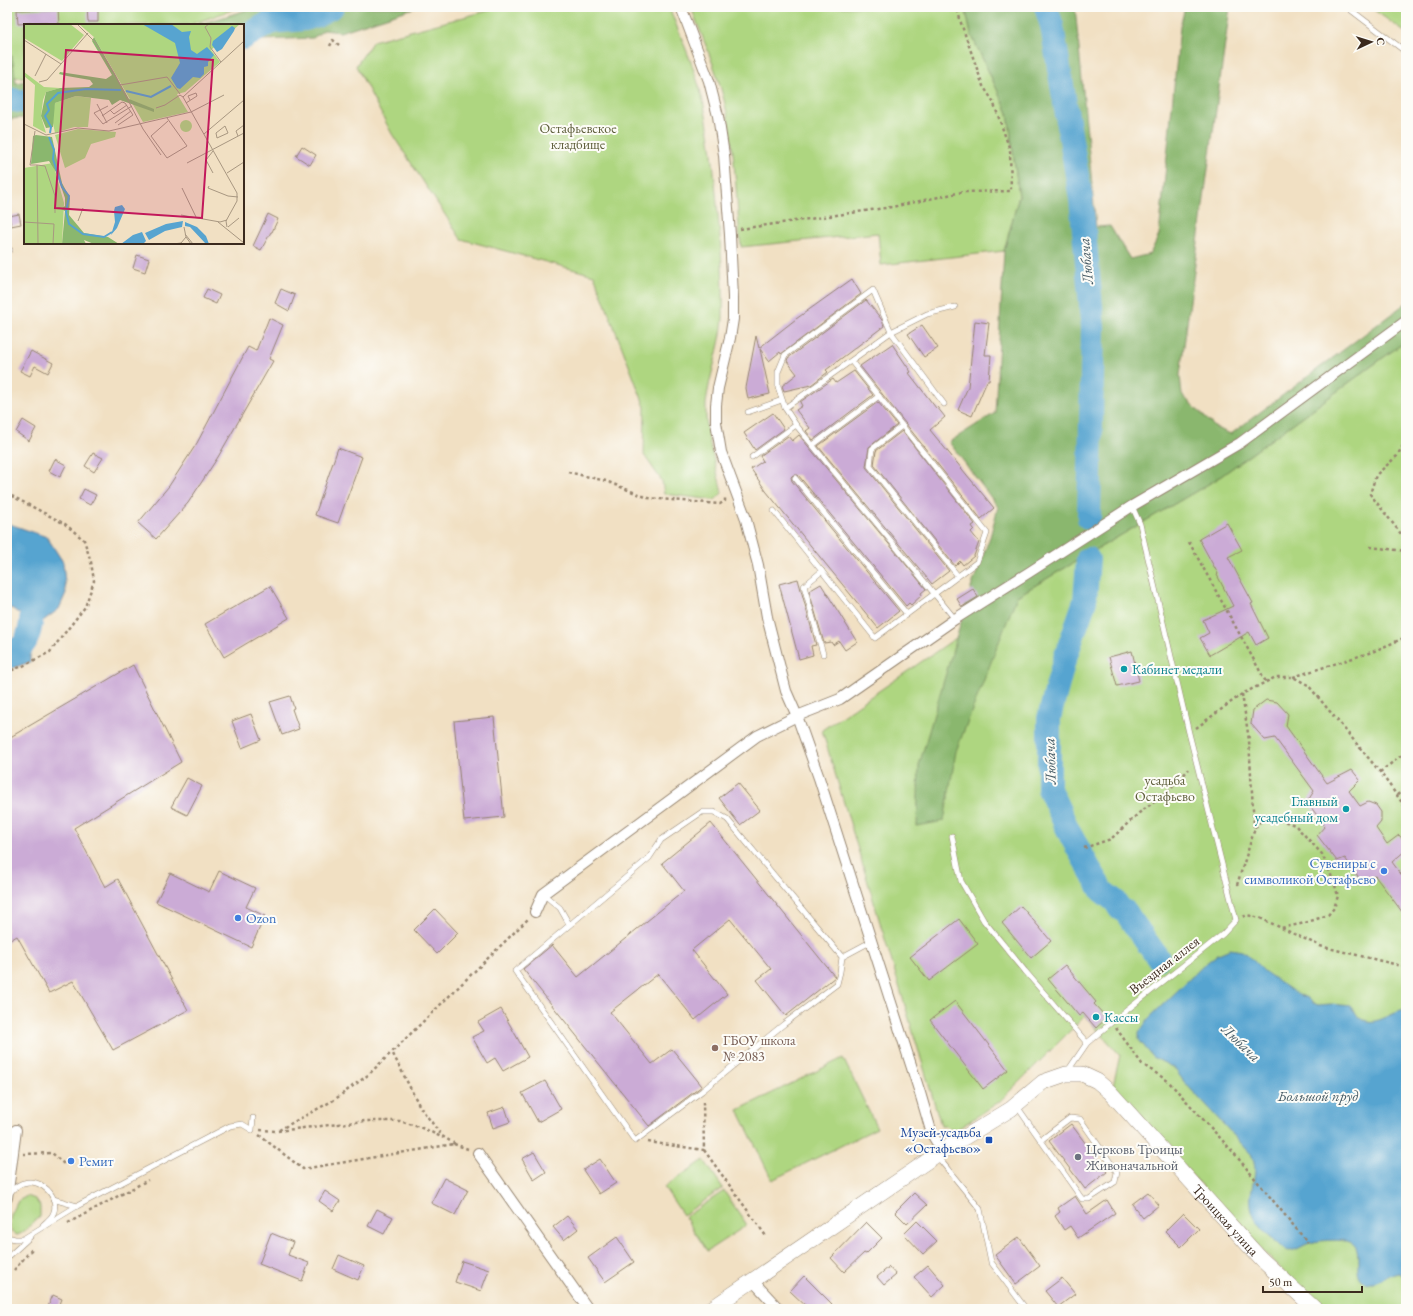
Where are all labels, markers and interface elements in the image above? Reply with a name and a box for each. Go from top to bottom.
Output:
north arrow [1351,22,1391,62]
inset map [24,24,244,244]
text: С [1374,37,1388,46]
park label: Остафьевское кладбище [539,119,617,153]
water label: Любача [1074,237,1097,286]
place label: Кабинет медали [1132,660,1223,678]
marker: Кабинет медали [1119,664,1129,674]
water label: Любача [1039,737,1060,786]
park label: усадьба Остафьево [1135,771,1195,805]
place label: Главный усадебный дом [1255,792,1339,826]
marker: Главный усадебный дом [1341,804,1351,814]
place label: Сувениры с символикой Остафьево [1244,854,1376,888]
marker: Сувениры с символикой Остафьево [1379,866,1389,876]
place label: Ozon [246,909,277,927]
marker: Ozon [233,913,243,923]
street label: Въездная аллея [1125,932,1203,998]
place label: Кассы [1104,1008,1139,1026]
marker: Кассы [1091,1012,1101,1022]
water label: Любача [1217,1019,1265,1066]
place label: ГБОУ школа № 2083 [723,1031,796,1065]
marker: ГБОУ школа № 2083 [710,1043,720,1053]
water label: Большой пруд [1277,1086,1358,1105]
place label: Музей-усадьба «Остафьево» [900,1123,981,1157]
marker: Музей-усадьба «Остафьево» [984,1135,994,1145]
place label: Церковь Троицы Живоначальной [1085,1140,1183,1174]
place label: Ремит [79,1152,114,1170]
marker: Церковь Троицы Живоначальной [1073,1152,1083,1162]
marker: Ремит [66,1156,76,1166]
street label: Троицкая улица [1189,1180,1263,1260]
scale bar [1263,1268,1362,1294]
text: 50 m [1269,1274,1293,1290]

